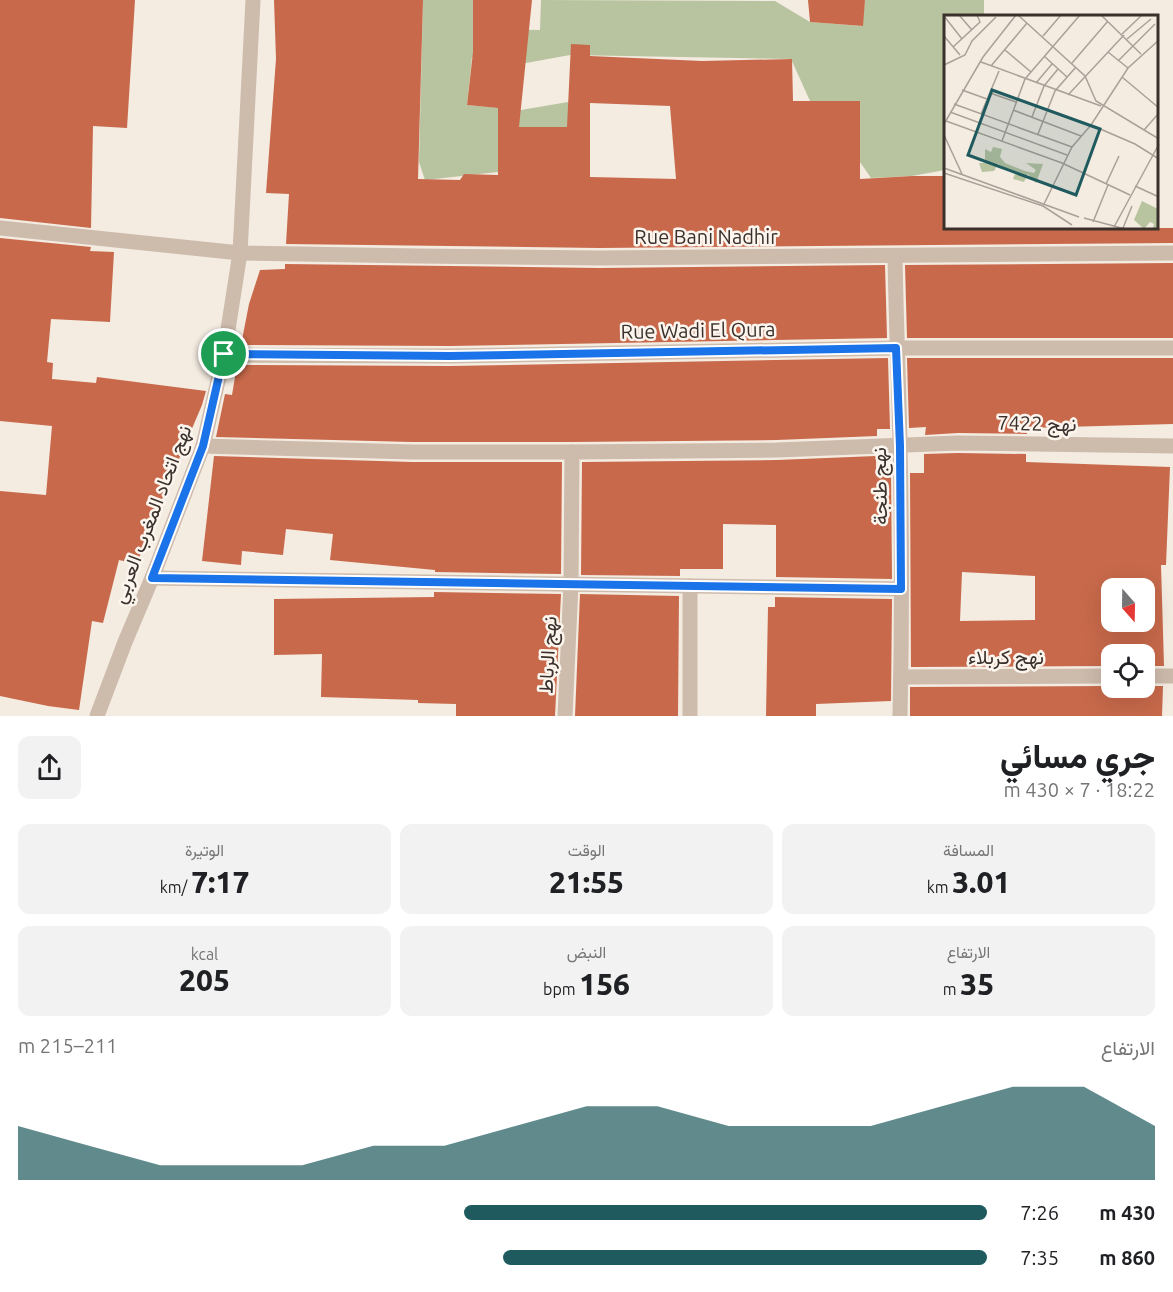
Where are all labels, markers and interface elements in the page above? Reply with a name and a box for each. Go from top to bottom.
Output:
inset map [944,15,1158,230]
street label: Rue Bani Nadhir [634,225,778,248]
street label: Rue Wadi El Qura [620,317,776,343]
pin [198,328,249,379]
icon: arrive [207,337,240,370]
street label: نهج 7422 [997,411,1077,438]
street label: نهج اتحاد المغرب العربي [106,422,201,609]
street label: نهج طنجة [867,447,894,525]
north arrow [1101,578,1155,632]
map controls [1101,578,1155,698]
street label: نهج الرباط [533,616,564,694]
button: locate [1101,644,1155,698]
street label: نهج كربلاء [968,645,1044,671]
button: share [18,736,81,799]
text: جري مسائي [1000,737,1155,774]
text: 18:22 · 7 × 430 m [1003,778,1155,801]
text: الوتيرة [185,841,224,859]
text: الوقت [568,841,605,859]
text: المسافة [943,841,994,859]
text: 7:17 [191,865,249,899]
text: 21:55 [549,865,624,899]
text: 3.01 [952,865,1010,899]
text: /km [160,878,191,896]
text: km [927,878,952,896]
text: النبض [567,943,606,961]
text: الارتفاع [947,943,990,961]
text: kcal [191,945,218,963]
text: 205 [179,963,230,997]
text: 156 [579,967,630,1001]
text: 35 [960,967,994,1001]
text: bpm [543,980,579,998]
text: m [943,980,960,998]
text: 211–215 m [18,1034,117,1057]
text: الارتفاع [1101,1036,1155,1059]
text: 7:26 [1020,1201,1059,1224]
text: 430 m [1099,1201,1155,1224]
text: 7:35 [1020,1246,1059,1269]
text: 860 m [1099,1246,1155,1269]

